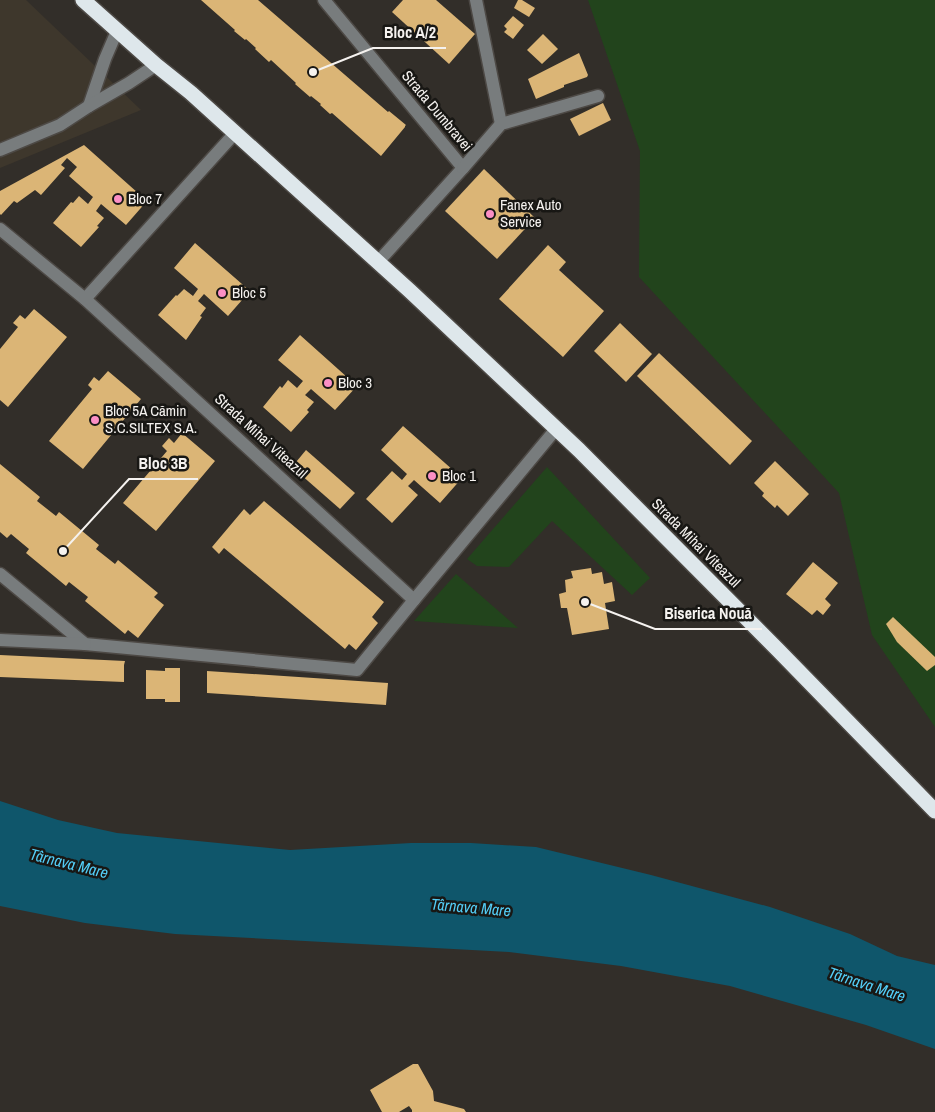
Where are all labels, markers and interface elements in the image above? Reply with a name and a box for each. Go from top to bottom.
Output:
callout: Bloc A/2 [373,17,446,48]
text: Bloc A/2 [384,21,436,43]
street label: Strada Dumbravei [397,66,478,156]
place label: Bloc 7 [128,188,162,209]
marker: Bloc 7 [112,193,124,205]
place label: Fanex Auto Service [500,194,562,232]
marker: Fanex Auto Service [484,208,496,220]
place label: Bloc 5 [232,282,266,303]
marker: Bloc 5 [216,287,228,299]
place label: Bloc 3 [338,372,372,393]
marker: Bloc 3 [322,377,334,389]
street label: Strada Mihai Viteazul [210,388,312,483]
place label: Bloc 5A Cămin S.C.SILTEX S.A. [105,400,197,438]
marker: Bloc 5A Cămin S.C.SILTEX S.A. [89,414,101,426]
callout: Bloc 3B [129,448,198,479]
text: Bloc 3B [139,452,187,474]
place label: Bloc 1 [442,465,476,486]
marker: Bloc 1 [426,470,438,482]
street label: Strada Mihai Viteazul [647,493,746,592]
callout: Biserica Nouă [655,598,762,629]
text: Biserica Nouă [664,602,752,624]
water label: Târnava Mare [27,843,111,883]
water label: Târnava Mare [430,893,512,921]
water label: Târnava Mare [825,961,909,1007]

